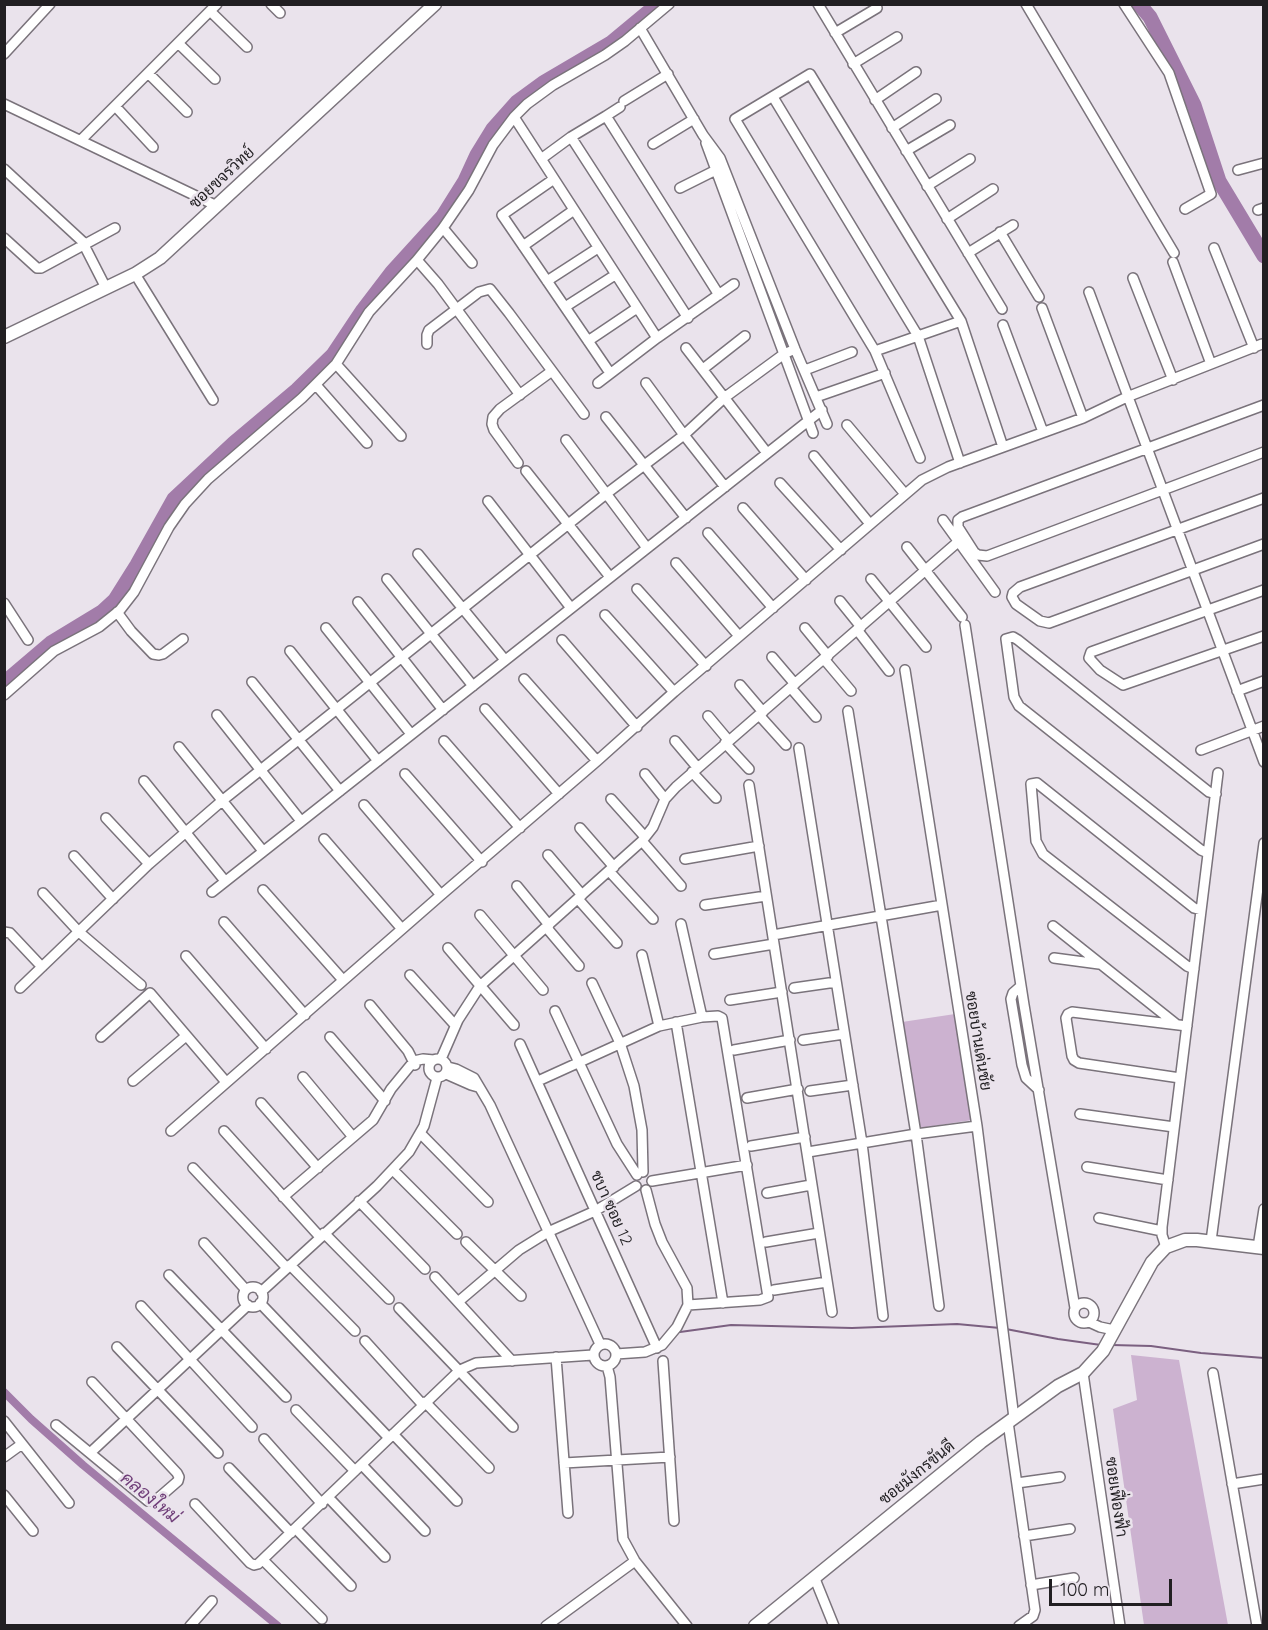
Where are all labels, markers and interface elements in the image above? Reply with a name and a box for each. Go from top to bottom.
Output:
street label: ซอยขจรวิทย์ [185,143,259,213]
street label: ซอยบ้านเด่นชัย [961,990,995,1092]
street label: ชบา ซอย 12 [586,1168,636,1248]
street label: ซอยมังกรขันดี [875,1437,959,1509]
street label: ซอยเฟื่องฟ้า [1101,1456,1131,1538]
water label: คลองใหม่ [116,1468,184,1528]
scale bar [1052,1567,1175,1605]
text: 100 m [1060,1578,1109,1601]

